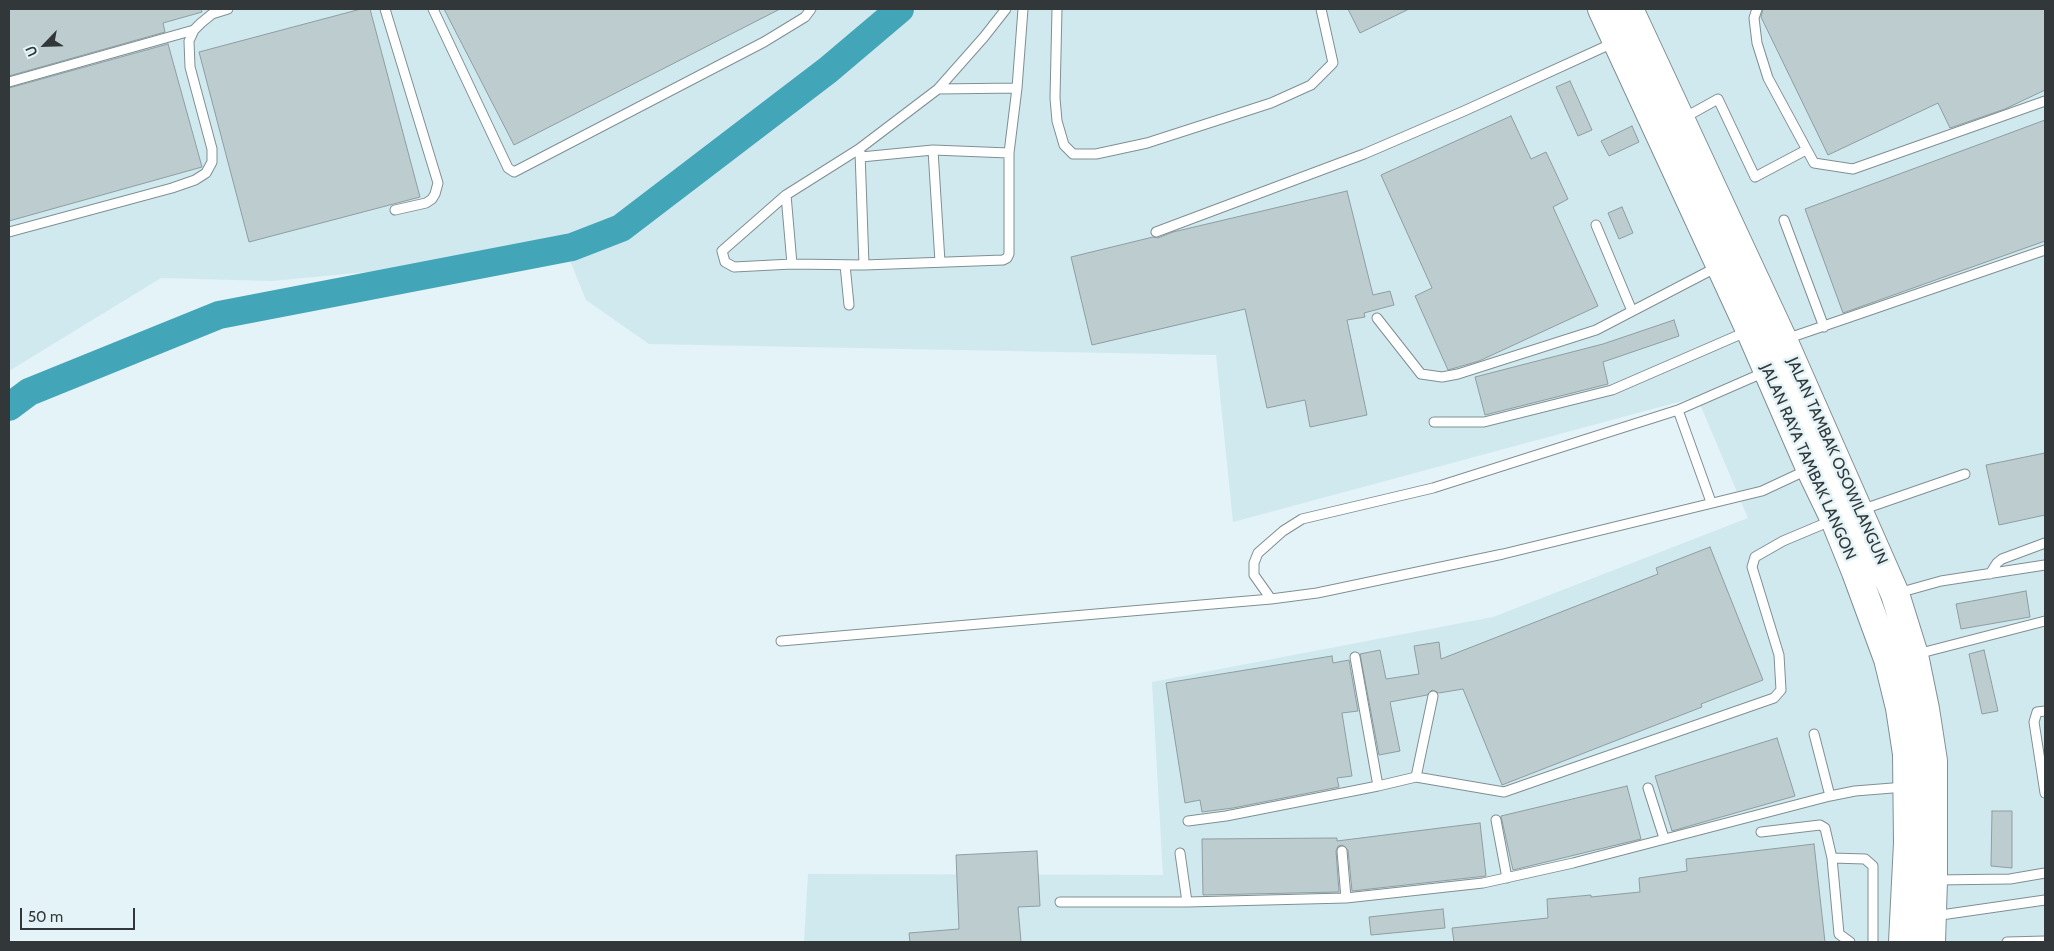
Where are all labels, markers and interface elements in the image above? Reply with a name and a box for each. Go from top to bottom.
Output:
north arrow [20,20,70,70]
text: U [21,43,42,59]
street label: JALAN TAMBAK OSOWILANGUN [1782,354,1892,568]
street label: JALAN RAYA TAMBAK LANGON [1756,361,1860,563]
scale bar [22,898,138,930]
text: 50 m [28,908,63,926]

